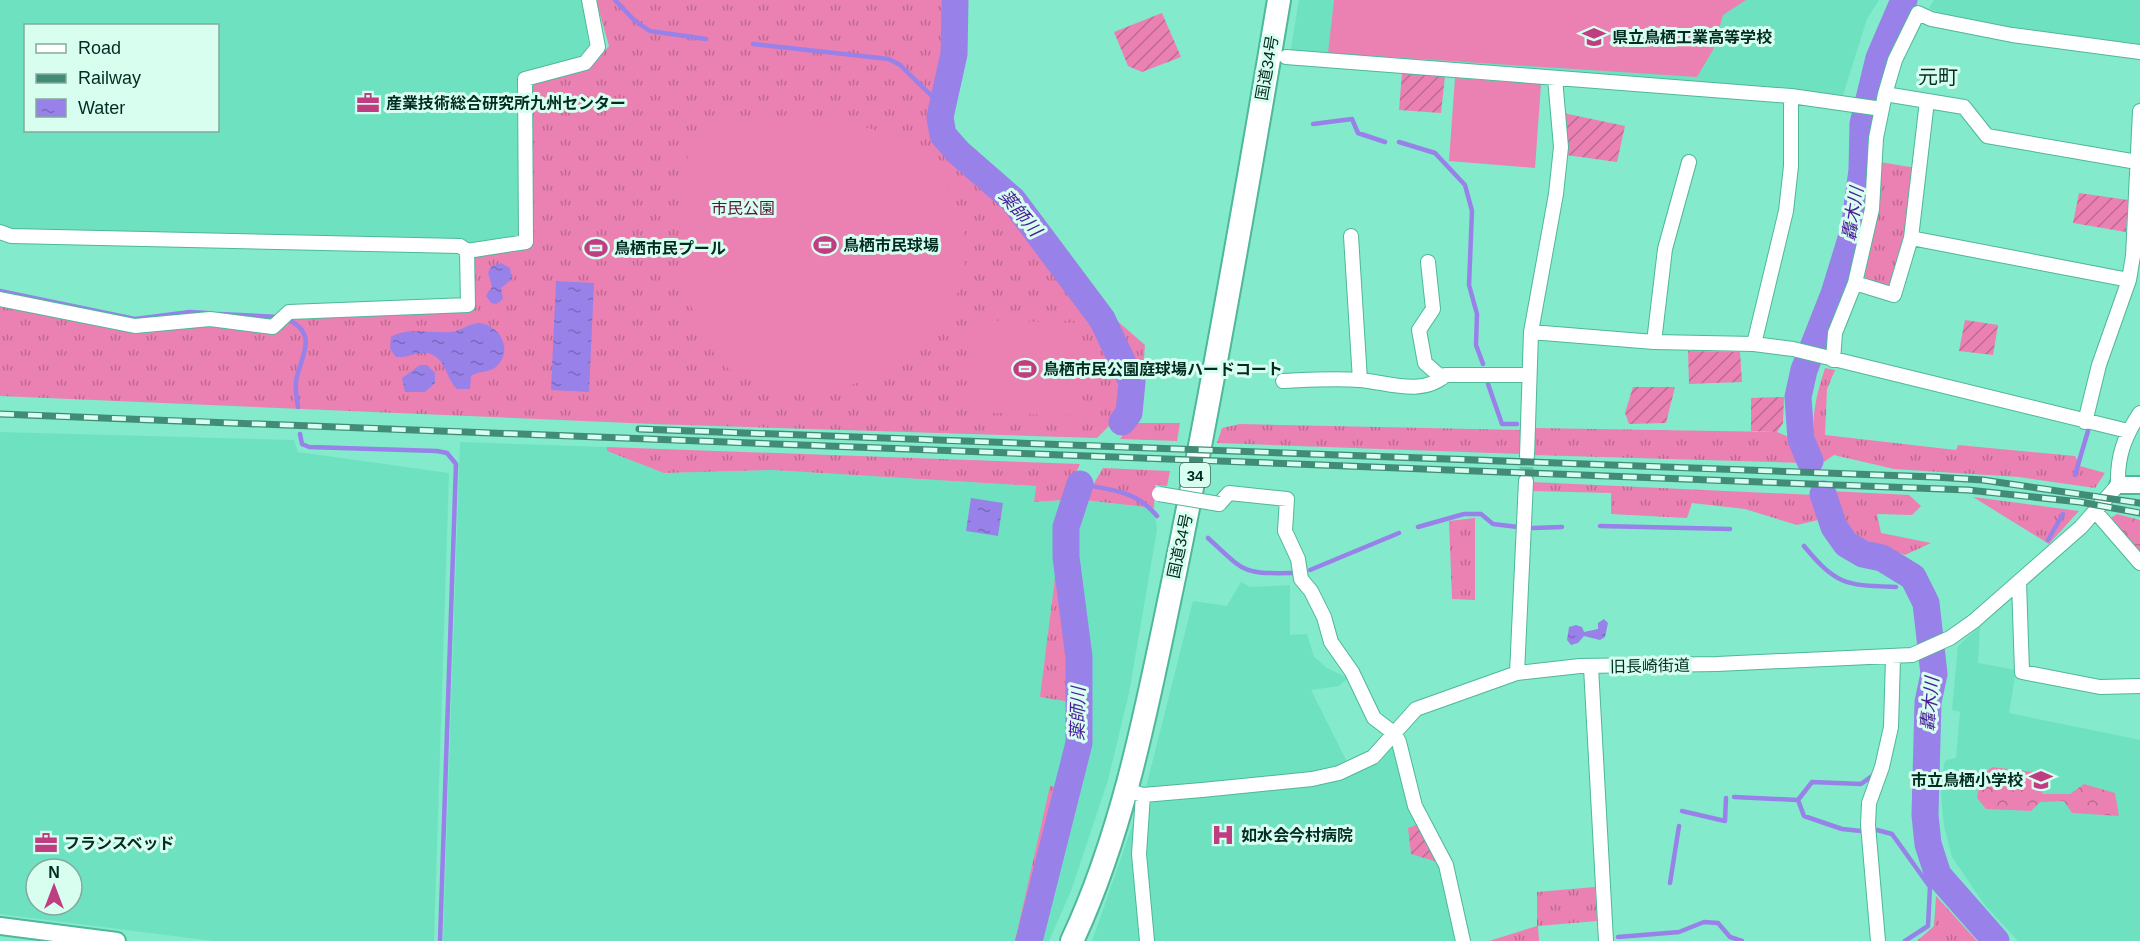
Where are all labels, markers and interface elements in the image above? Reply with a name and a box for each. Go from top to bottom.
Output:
legend [24,24,219,132]
school or university icon: 県立鳥栖工業高等学校 [1581,24,1607,50]
place label: 県立鳥栖工業高等学校 [1612,28,1772,46]
street label: 国道34号 [1253,34,1281,102]
text: Road [78,38,121,58]
district label: 元町 [1918,66,1958,88]
text: Railway [78,68,141,88]
office icon: 産業技術総合研究所九州センター [355,90,381,116]
place label: 産業技術総合研究所九州センター [386,94,626,112]
text: Water [78,98,125,118]
water label: 轟木川 [1839,184,1867,242]
water label: 薬師川 [995,186,1046,242]
park label: 市民公園 [711,200,775,217]
sports icon: 鳥栖市民球場 [812,232,838,258]
sports icon: 鳥栖市民プール [583,235,609,261]
place label: 鳥栖市民球場 [843,236,939,254]
place label: 鳥栖市民プール [614,239,726,257]
sports icon: 鳥栖市民公園庭球場ハードコート [1012,356,1038,382]
place label: 鳥栖市民公園庭球場ハードコート [1043,360,1283,378]
road number: 34 [1180,463,1210,487]
street label: 国道34号 [1165,512,1195,580]
street label: 旧長崎街道 [1610,657,1690,675]
water label: 轟木川 [1918,674,1942,732]
water label: 薬師川 [1068,685,1089,741]
school or university icon: 市立鳥栖小学校 [2028,767,2054,793]
place label: 市立鳥栖小学校 [1911,771,2023,789]
hospital icon: 如水会今村病院 [1210,822,1236,848]
place label: 如水会今村病院 [1241,826,1353,844]
office icon: フランスベッド [33,830,59,856]
place label: フランスベッド [64,835,175,852]
north arrow [24,857,84,917]
text: N [48,864,60,881]

